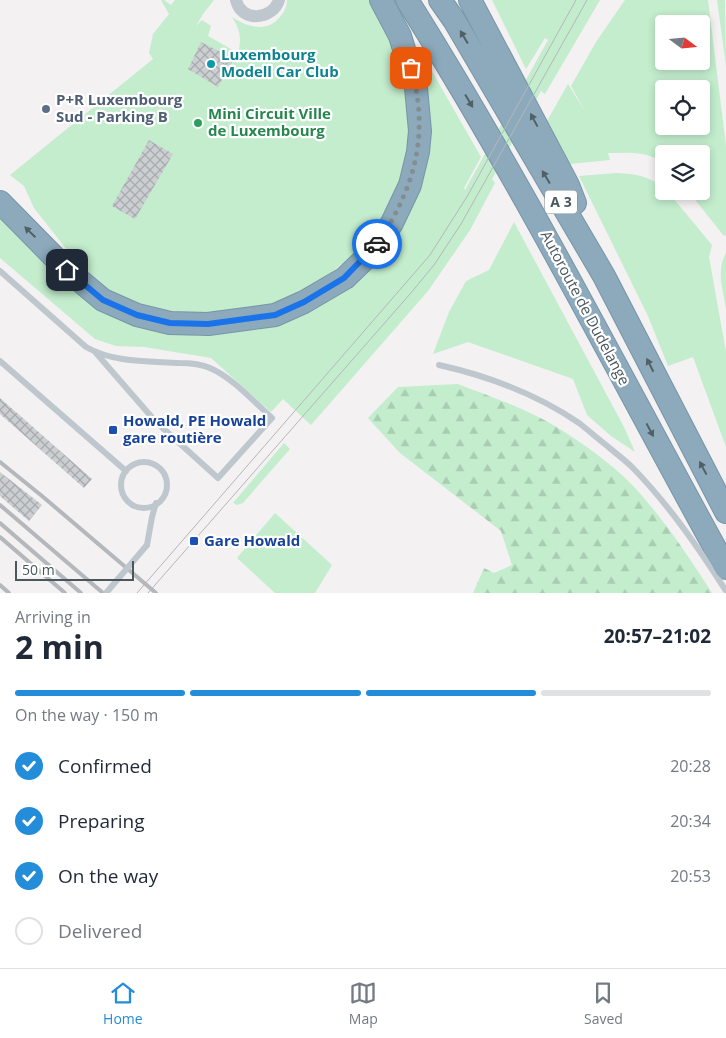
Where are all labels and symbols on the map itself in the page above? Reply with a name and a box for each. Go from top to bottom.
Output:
north arrow [655,15,710,70]
one-way arrow [459,31,468,44]
place label: Luxembourg Modell Car Club [221,44,339,81]
pin [390,47,432,89]
marker: Luxembourg Modell Car Club [205,58,217,70]
place label: P+R Luxembourg Sud - Parking B [56,89,183,126]
one-way arrow [464,95,473,108]
marker: P+R Luxembourg Sud - Parking B [40,103,52,115]
place label: Mini Circuit Ville de Luxembourg [208,103,331,140]
one-way arrow [530,112,538,127]
marker: Mini Circuit Ville de Luxembourg [192,117,204,129]
one-way arrow [542,170,551,184]
road number: A 3 [545,190,577,213]
courier [352,219,402,269]
one-way arrow [25,226,37,238]
street label: Autoroute de Dudelange [537,227,635,388]
pin [46,249,88,291]
one-way arrow [646,358,654,372]
place label: Howald, PE Howald gare routière [123,410,266,447]
one-way arrow [646,423,654,437]
marker: Howald, PE Howald gare routière [107,424,119,436]
one-way arrow [699,461,707,476]
place label: Gare Howald [204,530,300,550]
marker: Gare Howald [188,535,200,547]
scale bar [15,558,134,581]

